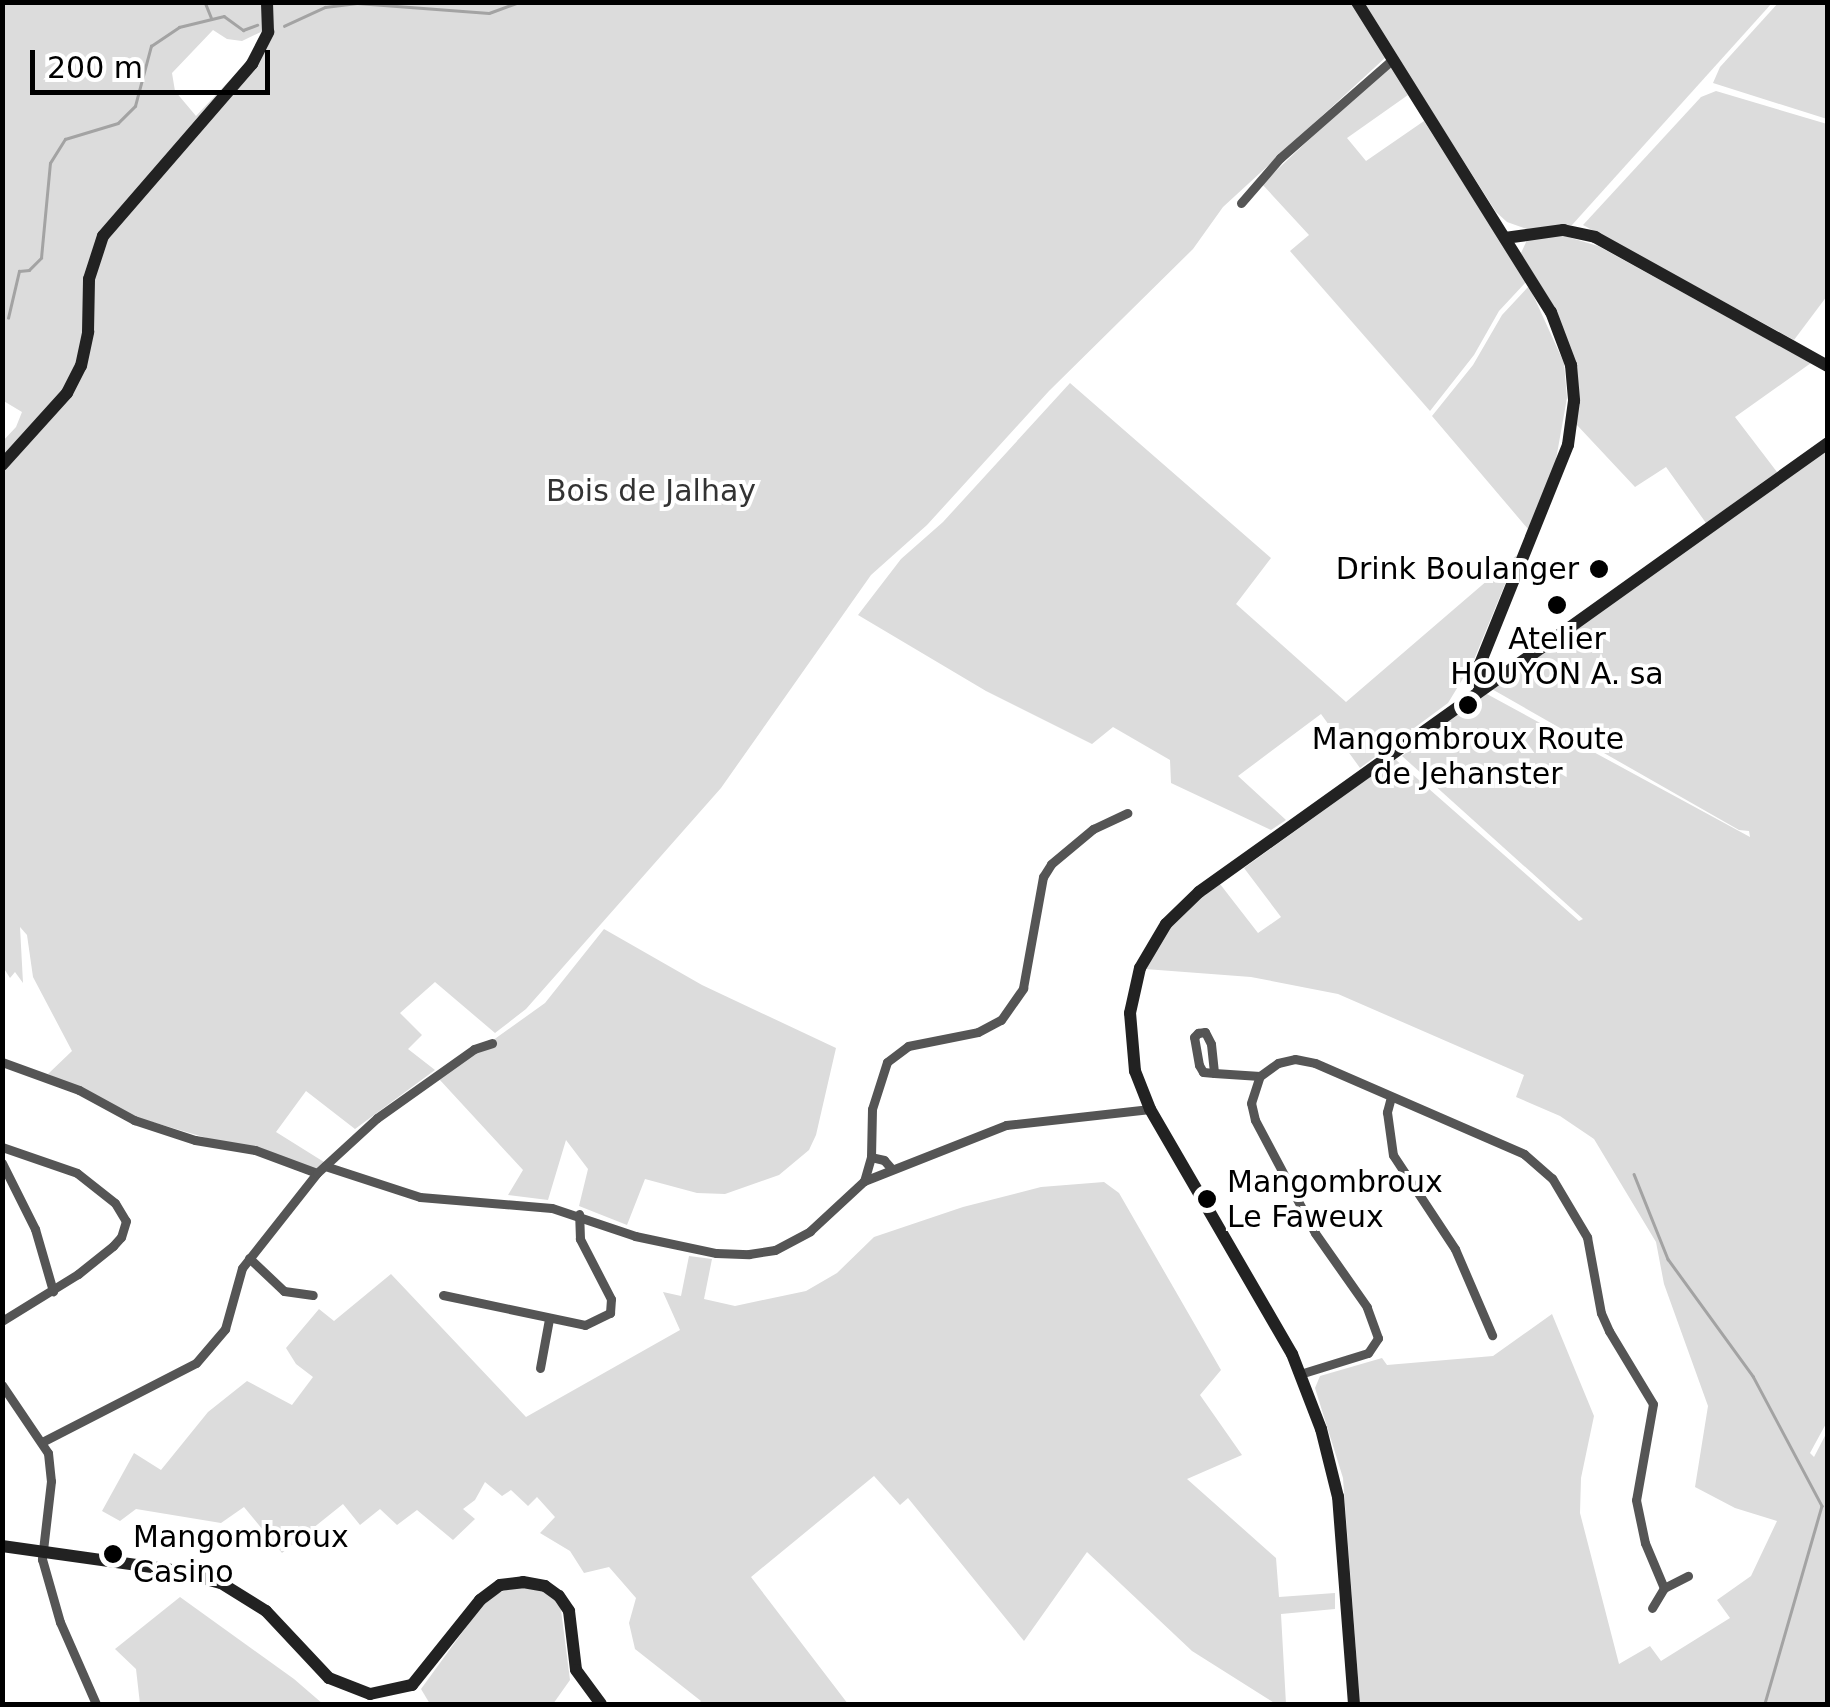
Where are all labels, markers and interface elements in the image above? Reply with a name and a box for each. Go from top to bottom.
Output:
scale bar [35,30,275,92]
text: 200 m [47,50,143,85]
park label: Bois de Jalhay [546,473,756,509]
place label: Drink Boulanger [1336,551,1579,587]
marker: Drink Boulanger [1588,558,1610,580]
marker: Atelier HOUYON A. sa [1546,594,1568,616]
place label: Atelier HOUYON A. sa [1450,621,1664,692]
marker: Mangombroux Route de Jehanster [1457,694,1479,716]
place label: Mangombroux Route de Jehanster [1312,721,1624,792]
place label: Mangombroux Le Faweux [1227,1164,1443,1234]
marker: Mangombroux Le Faweux [1196,1188,1218,1210]
place label: Mangombroux Casino [133,1519,349,1590]
marker: Mangombroux Casino [102,1543,124,1565]

